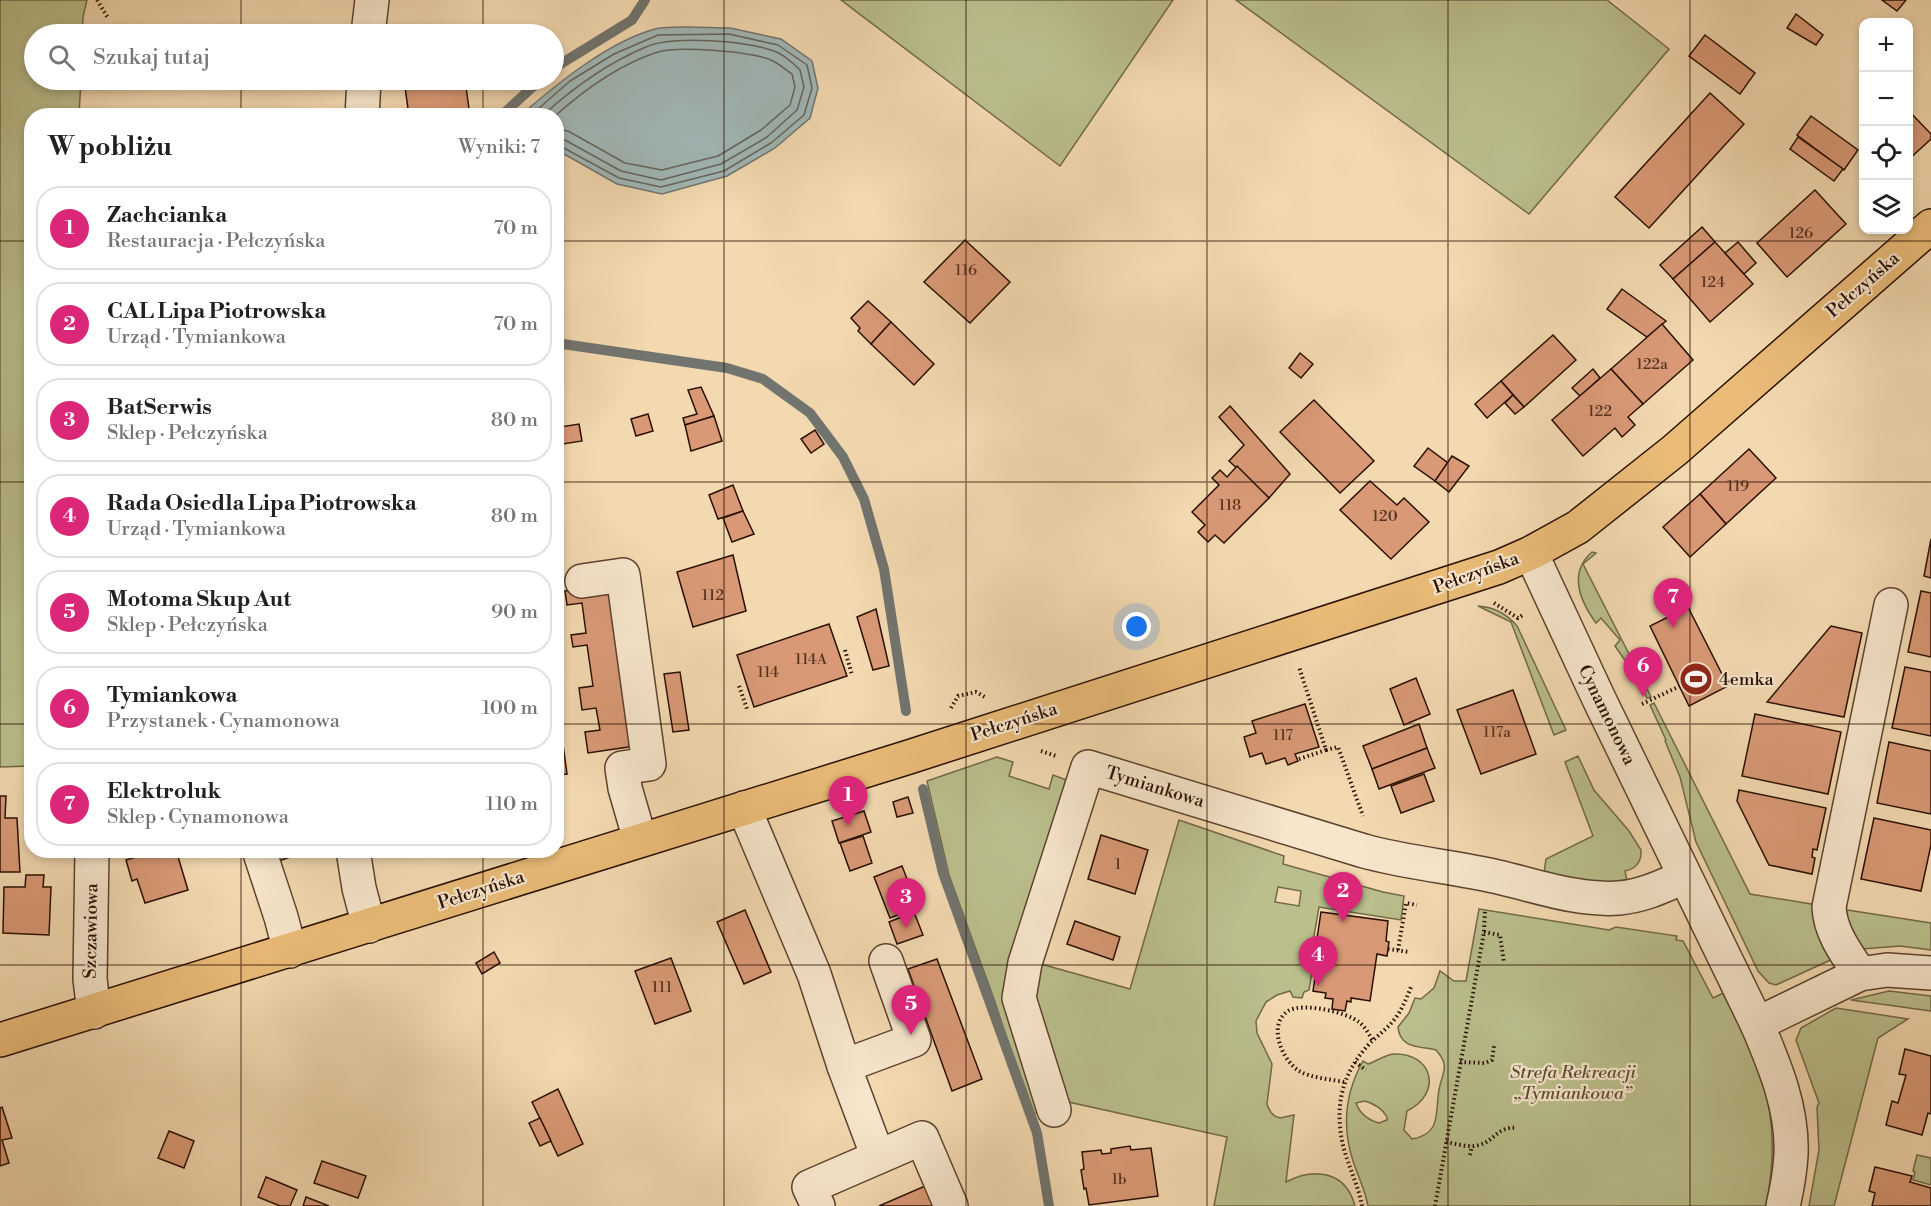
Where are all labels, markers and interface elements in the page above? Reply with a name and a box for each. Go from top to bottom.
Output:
map controls [1859,18,1913,234]
button: + [1859,18,1913,72]
search box [24,24,564,90]
icon: search [45,41,78,74]
text: Szukaj tutaj [93,44,210,71]
button: − [1859,72,1913,126]
button: locate [1859,126,1913,180]
text: W pobliżu [48,131,172,163]
text: Wyniki: 7 [458,135,540,160]
button: layers [1859,180,1913,234]
text: Zachcianka [107,202,227,229]
text: 1 [65,216,74,241]
text: 70 m [494,216,538,241]
house number: 126 [1789,224,1813,243]
text: Restauracja · Pełczyńska [107,229,325,254]
street label: Pełczyńska [1822,246,1905,323]
house number: 116 [955,261,977,280]
house number: 124 [1701,273,1725,292]
text: CAL Lipa Piotrowska [107,298,326,325]
text: 2 [63,312,76,337]
text: 70 m [494,312,538,337]
text: Urząd · Tymiankowa [107,325,286,350]
house number: 122a [1636,355,1668,374]
text: BatSerwis [107,394,212,421]
house number: 122 [1588,402,1612,421]
text: 3 [63,408,76,433]
text: 80 m [491,408,538,433]
text: Sklep · Pełczyńska [107,421,268,446]
house number: 119 [1727,477,1749,496]
text: Rada Osiedla Lipa Piotrowska [107,490,417,517]
house number: 118 [1219,496,1241,515]
text: 4 [63,504,76,529]
text: 80 m [491,504,538,529]
house number: 120 [1372,507,1398,526]
text: Urząd · Tymiankowa [107,517,286,542]
street label: Pełczyńska [1430,547,1523,599]
pin: 7 [1654,578,1692,628]
text: Motoma Skup Aut [107,586,291,613]
house number: 112 [702,586,724,605]
text: 5 [63,600,76,625]
text: 90 m [491,600,538,625]
your location [1122,612,1151,641]
text: Sklep · Pełczyńska [107,613,268,638]
pin: 6 [1624,648,1662,697]
house number: 114A [795,650,828,669]
street label: Cynamonowa [1573,661,1642,770]
sports icon: 4emka [1678,661,1714,697]
house number: 114 [757,663,779,682]
place label: 4emka [1719,668,1775,691]
text: Tymiankowa [107,682,237,709]
text: 6 [63,696,76,721]
text: 100 m [482,696,538,721]
street label: Pełczyńska [968,697,1061,747]
text: Przystanek · Cynamonowa [107,709,340,734]
house number: 117a [1483,723,1511,742]
house number: 117 [1273,726,1294,745]
street label: Tymiankowa [1103,761,1208,813]
pin: 1 [828,776,868,826]
text: Elektroluk [107,778,221,805]
text: 7 [64,792,75,817]
text: 110 m [486,792,538,817]
text: Sklep · Cynamonowa [107,805,289,830]
house number: 1 [1115,855,1122,874]
street label: Pełczyńska [435,865,528,915]
pin: 2 [1324,872,1362,922]
pin: 3 [886,878,926,928]
street label: Szczawiowa [79,882,103,979]
pin: 4 [1298,936,1338,986]
house number: 111 [652,978,673,997]
pin: 5 [892,986,930,1035]
park label: Strefa Rekreacji „Tymiankowa” [1510,1061,1636,1105]
house number: 1b [1111,1170,1127,1189]

